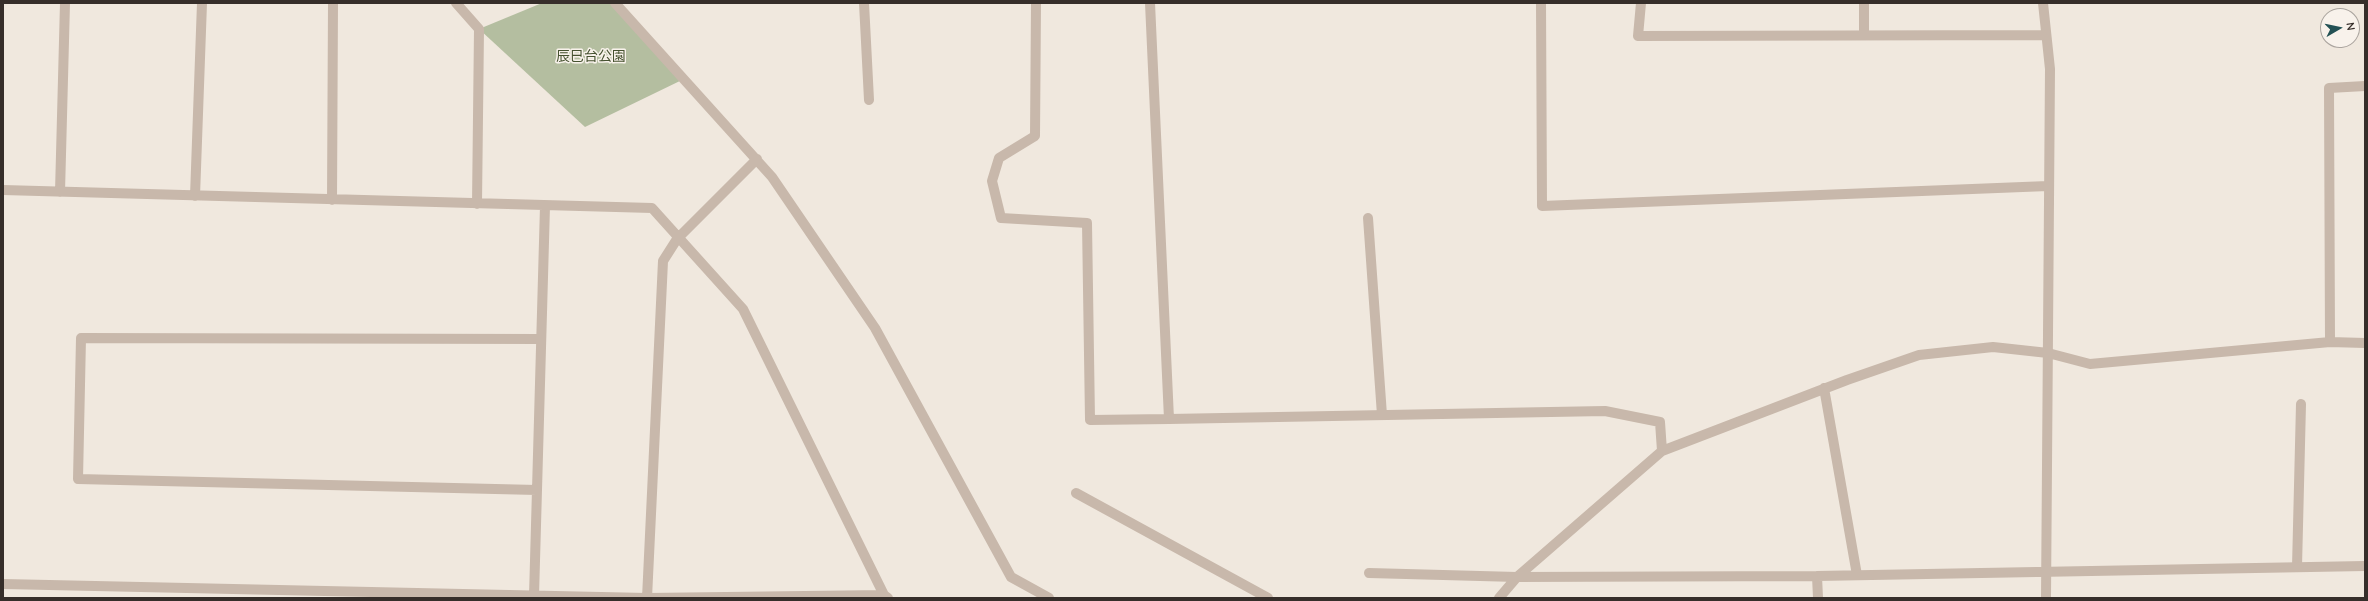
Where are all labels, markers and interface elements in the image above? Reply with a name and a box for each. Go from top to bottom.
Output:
north arrow [2320,8,2360,48]
text: N [2343,21,2358,31]
park label: 辰巳台公園 [556,49,626,65]

